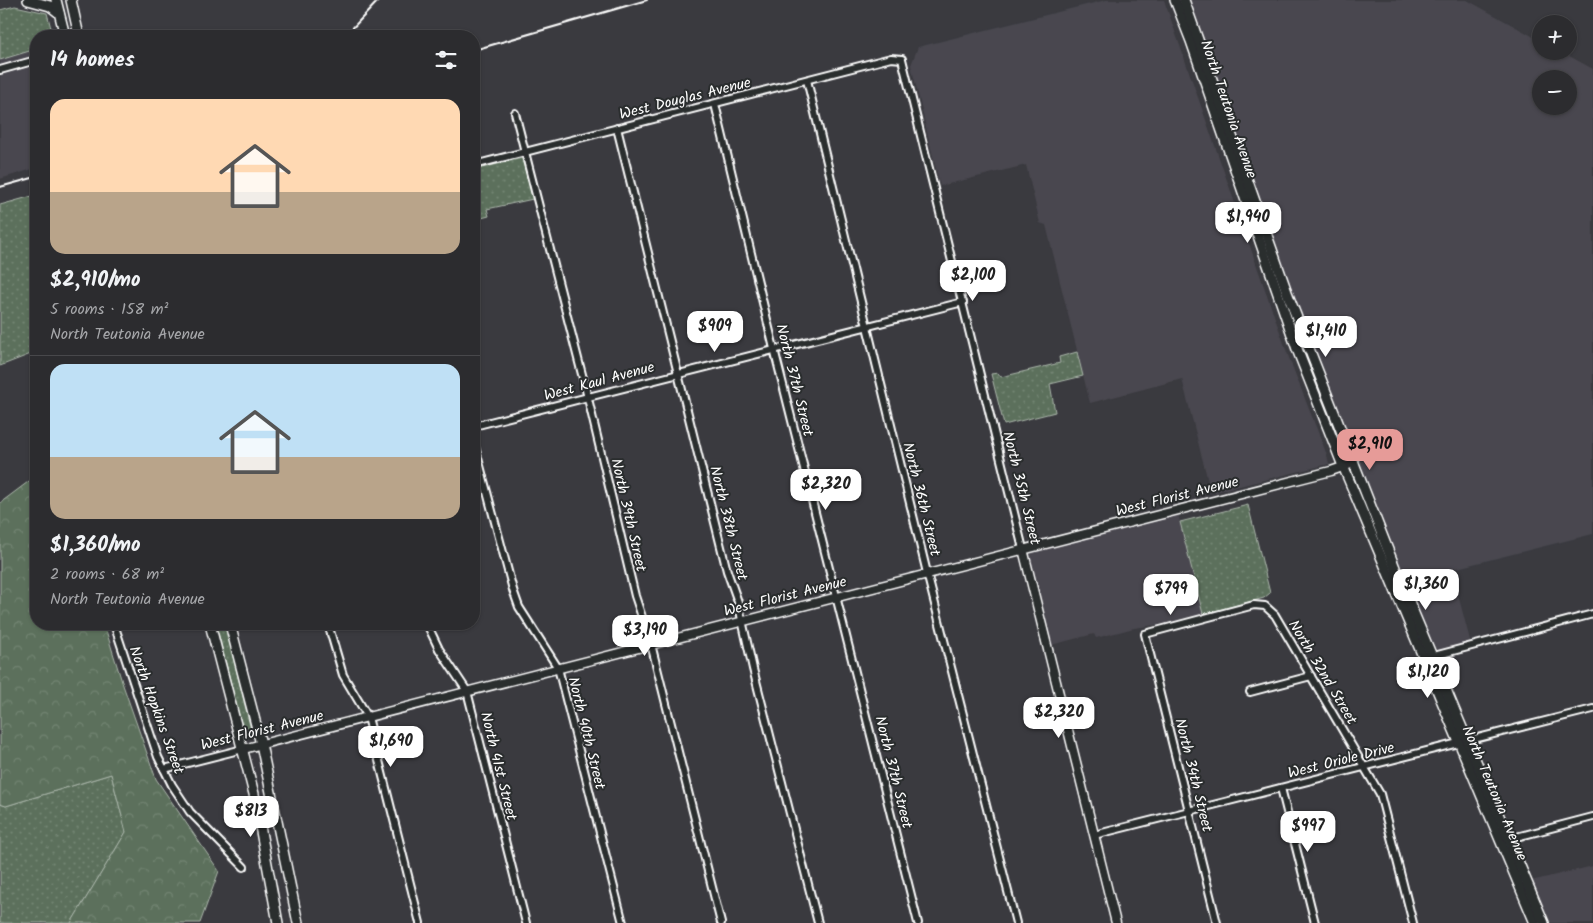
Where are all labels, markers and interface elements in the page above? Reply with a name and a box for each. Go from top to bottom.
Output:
map controls [1532,15,1577,115]
button: + [1532,15,1577,60]
street label: North Teutonia Avenue [1193,37,1263,182]
text: 14 homes [50,44,135,77]
icon: filters [432,46,460,74]
button: − [1532,70,1577,115]
street label: West Douglas Avenue [617,71,754,127]
icon: home [210,131,300,221]
pin: $1,940 [1207,202,1289,244]
text: $1,940 [1226,205,1270,230]
pin: $2,100 [932,260,1014,302]
text: $2,100 [951,263,995,288]
text: $2,910/mo [50,264,141,297]
text: 5 rooms · 158 m² [50,297,168,322]
pin: $909 [685,310,745,353]
text: $909 [698,314,732,339]
pin: $1,410 [1285,316,1367,358]
text: $1,410 [1306,319,1346,344]
street label: North 37th Street [768,321,820,439]
text: North Teutonia Avenue [50,322,205,347]
street label: West Kaul Avenue [541,356,657,408]
icon: home [210,397,300,487]
pin: $2,910 [1329,428,1411,471]
street label: North 35th Street [995,429,1047,548]
text: $2,910 [1348,432,1392,457]
street label: North 36th Street [895,440,947,559]
street label: North 39th Street [603,456,653,574]
street label: North 38th Street [702,463,754,583]
pin: $2,320 [785,468,867,511]
street label: West Florist Avenue [1113,470,1241,524]
text: $2,320 [801,472,851,497]
text: $1,360/mo [50,529,141,562]
text: 2 rooms · 68 m² [50,562,164,587]
pin: $1,360 [1385,568,1467,611]
street label: West Florist Avenue [721,570,849,624]
text: $1,360 [1404,572,1448,597]
pin: $799 [1141,574,1201,616]
text: $799 [1154,577,1188,602]
text: North Teutonia Avenue [50,587,205,612]
pin: $3,190 [604,614,686,657]
street label: North 32nd Street [1281,616,1363,730]
text: $3,190 [623,618,667,643]
street label: North Hopkins Street [122,643,190,778]
pin: $1,120 [1387,656,1469,699]
text: $1,120 [1408,660,1448,685]
street label: North 40th Street [560,674,612,792]
pin: $2,320 [1018,696,1100,739]
text: $2,320 [1034,700,1084,725]
street label: West Florist Avenue [198,704,326,758]
street label: North 41st Street [473,709,523,823]
street label: North 37th Street [867,713,919,831]
street label: North 34th Street [1167,716,1219,835]
street label: North Teutonia Avenue [1455,722,1534,865]
pin: $1,690 [350,726,432,768]
text: $1,690 [369,729,413,754]
street label: West Oriole Drive [1285,736,1397,786]
pin: $813 [221,796,281,838]
text: $813 [235,799,267,824]
pin: $997 [1278,810,1338,853]
text: $997 [1291,814,1325,839]

